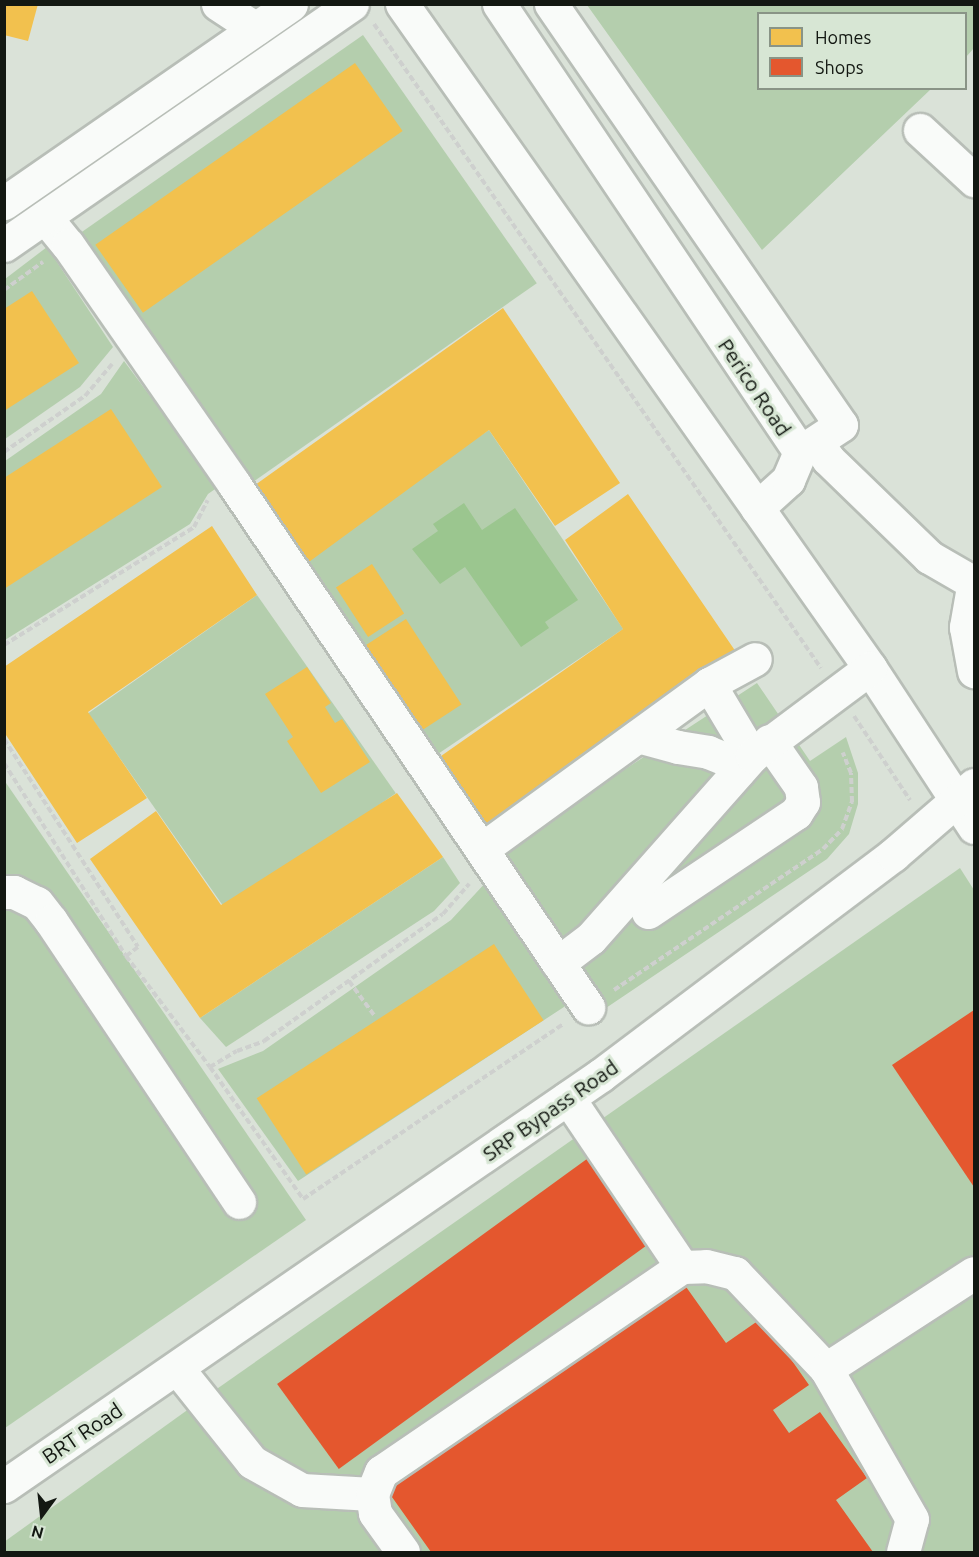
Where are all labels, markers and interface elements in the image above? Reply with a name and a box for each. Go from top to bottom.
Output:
legend [757,12,967,90]
text: Homes [815,27,871,47]
text: Shops [815,57,864,77]
street label: Perico Road [713,334,797,440]
street label: SRP Bypass Road [477,1054,623,1166]
street label: BRT Road [37,1397,127,1469]
north arrow [12,1485,72,1545]
text: N [29,1522,45,1543]

